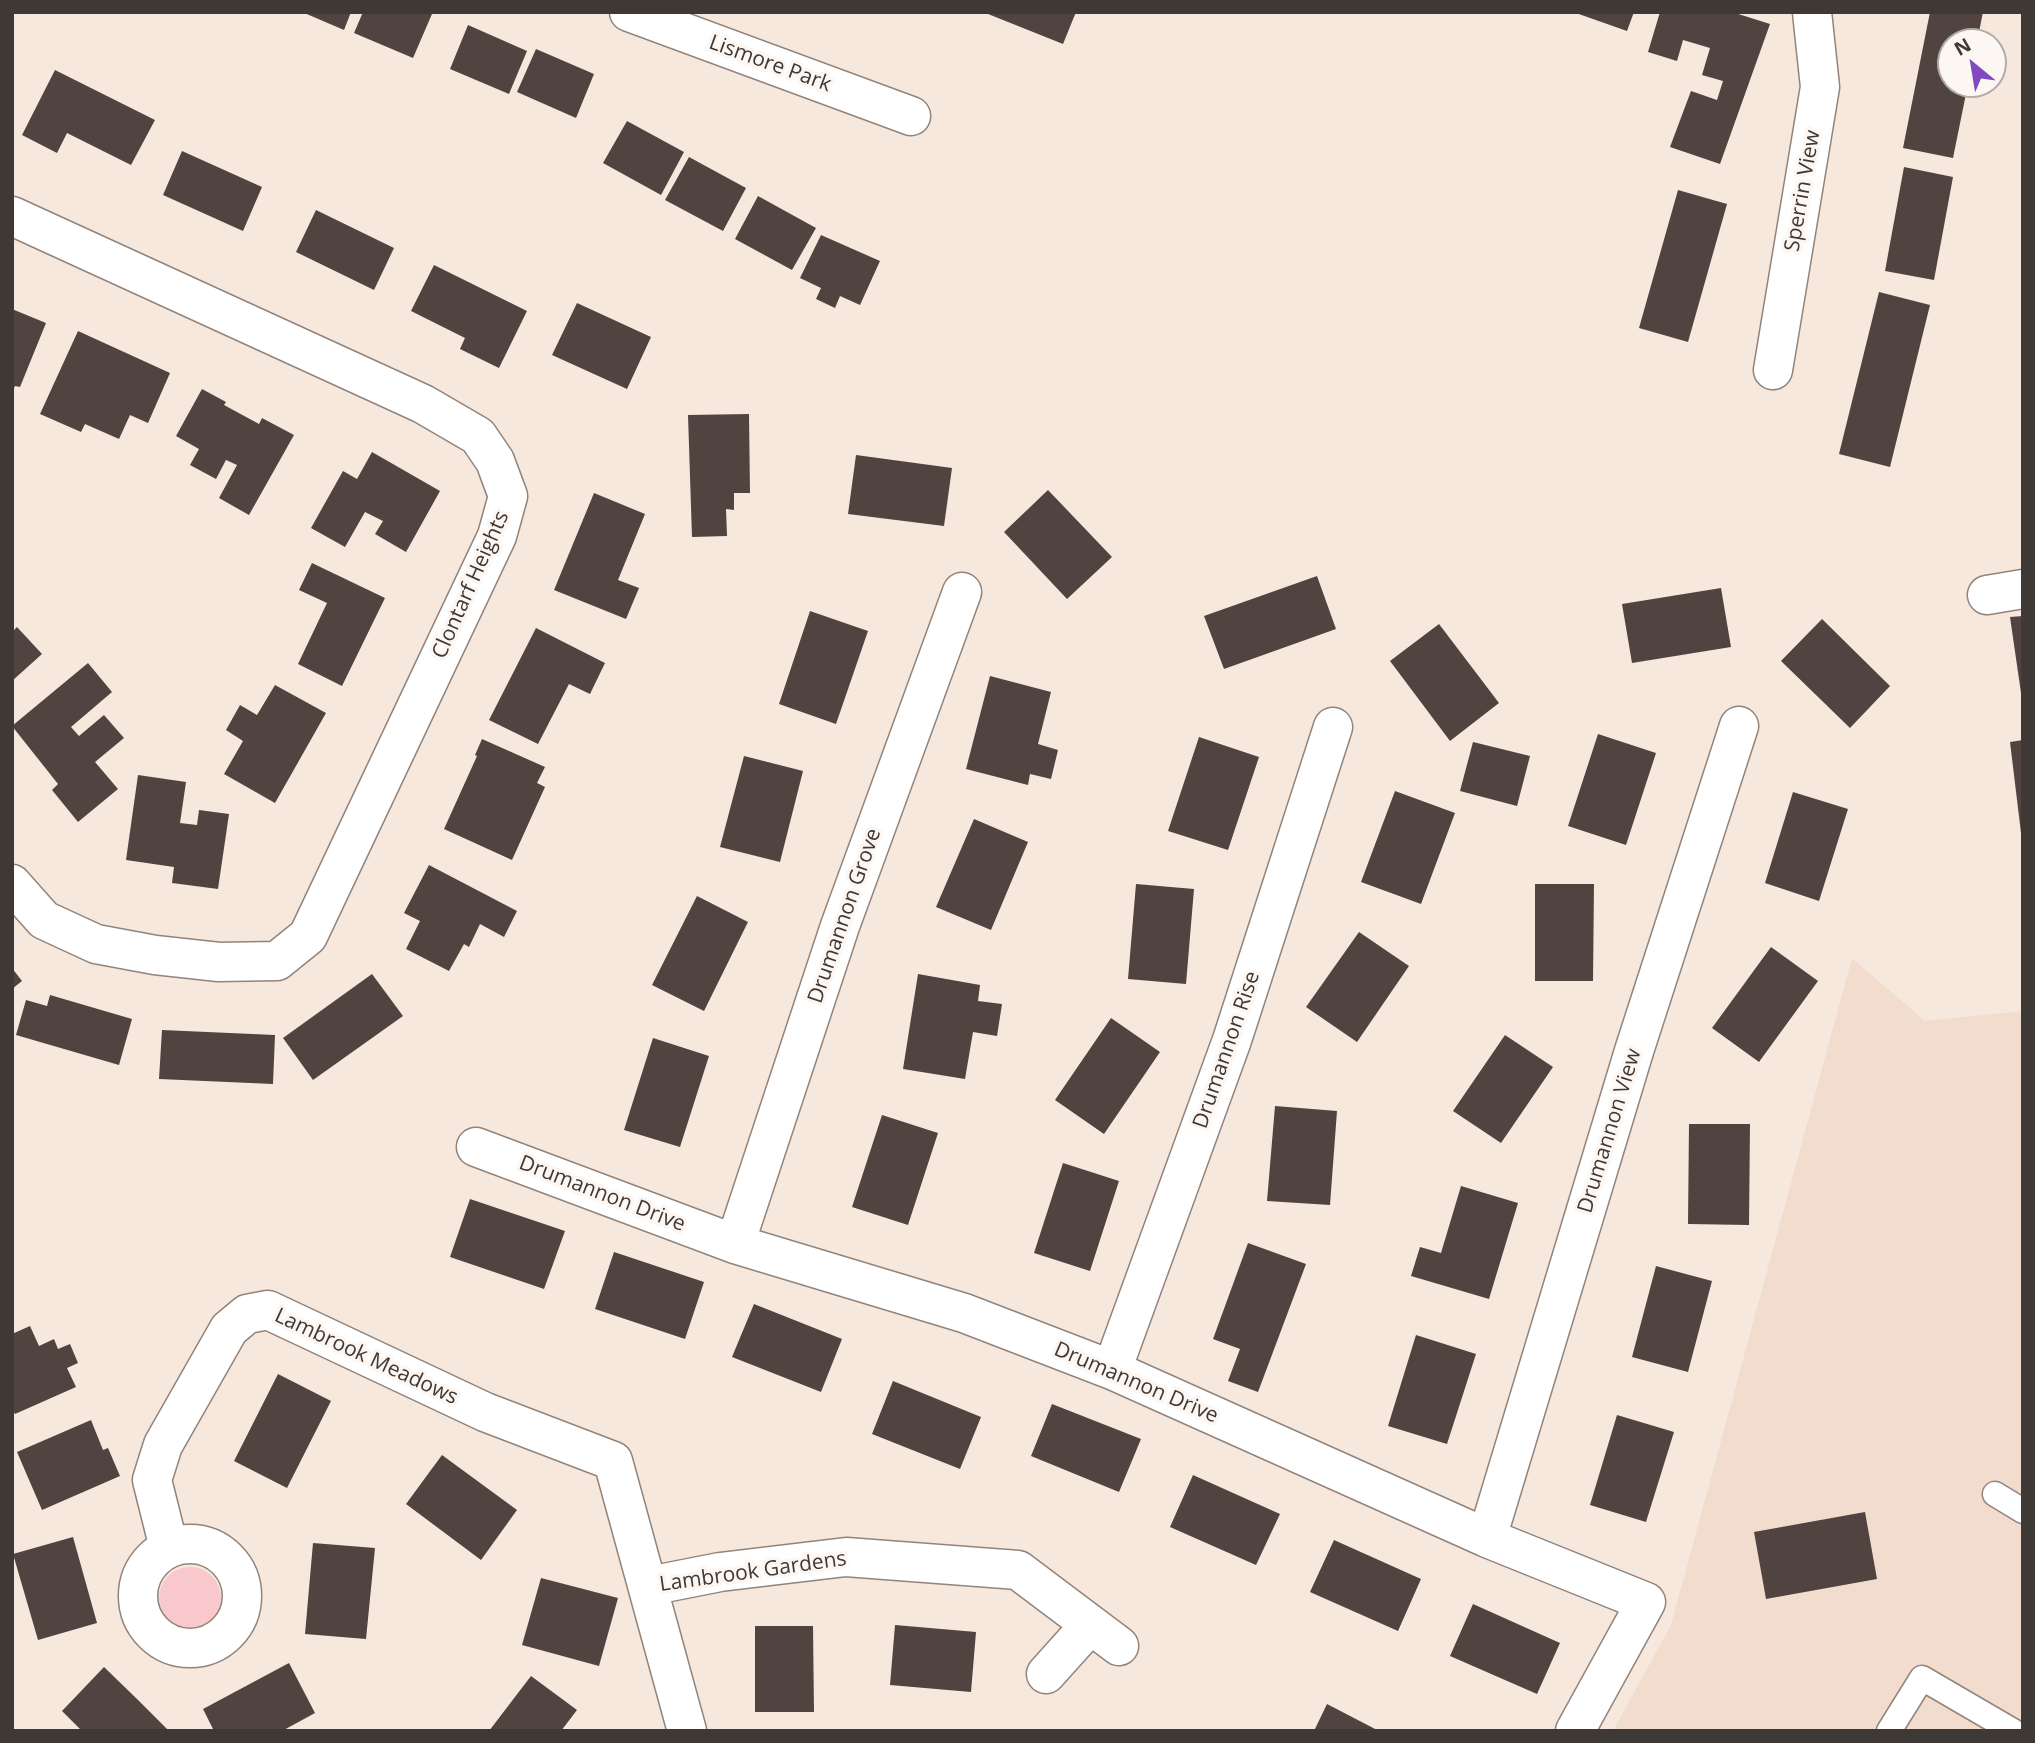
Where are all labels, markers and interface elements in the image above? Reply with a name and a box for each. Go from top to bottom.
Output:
north arrow [1937,28,2007,98]
street label: Lismore Park [706,30,834,98]
text: N [1949,31,1976,62]
street label: Sperrin View [1780,128,1826,254]
street label: Clontarf Heights [427,507,515,663]
street label: Drumannon Grove [803,825,887,1007]
street label: Drumannon Rise [1188,968,1266,1132]
street label: Drumannon View [1573,1046,1647,1216]
street label: Drumannon Drive [515,1151,689,1237]
street label: Lambrook Meadows [270,1303,462,1411]
street label: Drumannon Drive [1050,1337,1222,1429]
street label: Lambrook Gardens [658,1546,848,1598]

